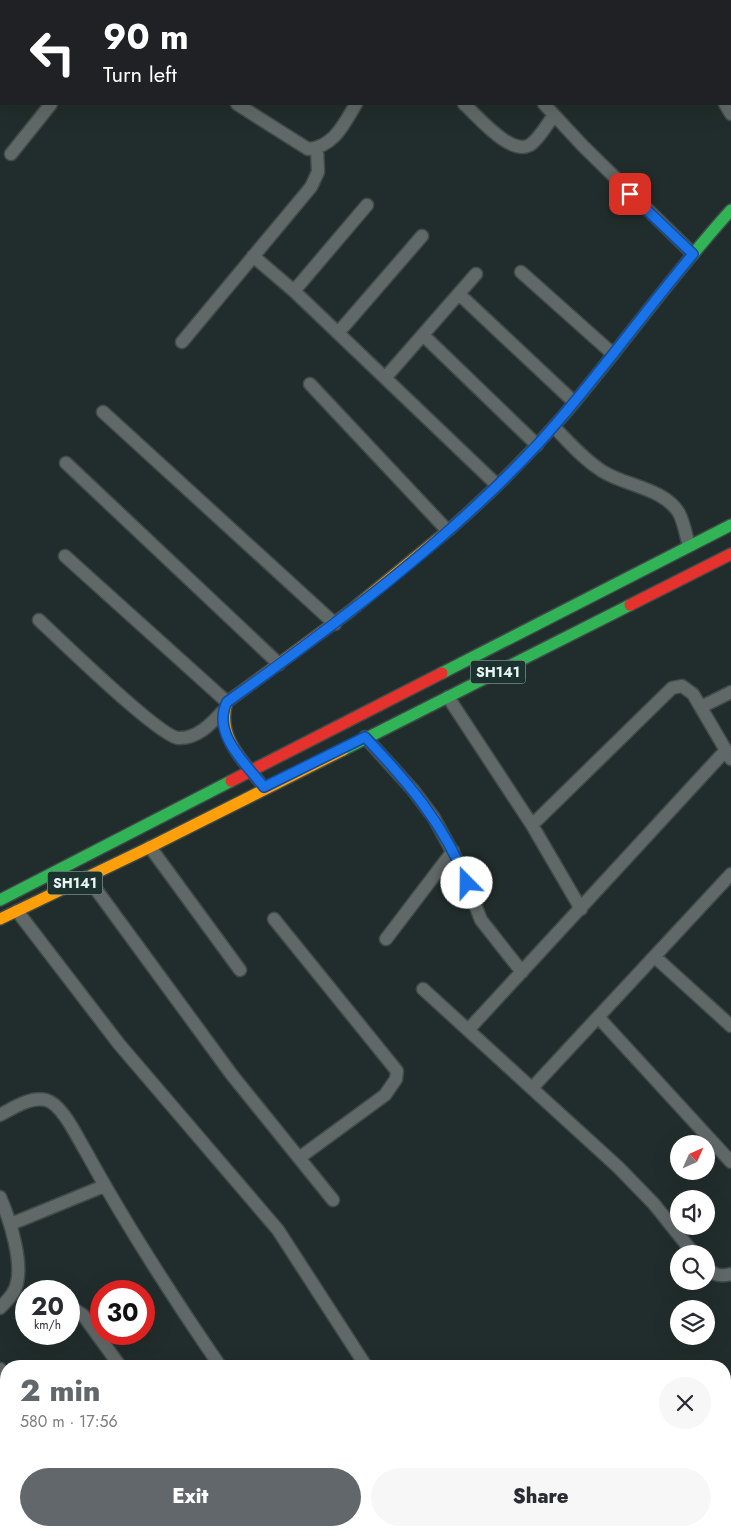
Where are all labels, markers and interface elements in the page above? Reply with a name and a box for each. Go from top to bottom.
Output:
text: 90 m [103,12,189,62]
icon: left [20,20,85,85]
text: Turn left [103,58,177,90]
pin [609,173,651,215]
icon: arrive [616,180,644,208]
road number: SH141 [470,660,526,684]
position arrow [440,856,492,908]
road number: SH141 [48,871,102,894]
north arrow [670,1135,715,1180]
map controls [670,1135,715,1345]
button: sound [670,1190,715,1235]
button: search [670,1245,715,1290]
speed limit sign: 30 [90,1280,155,1345]
text: 20 [31,1288,64,1324]
button: layers [670,1300,715,1345]
text: km/h [34,1316,61,1334]
text: 2 min [20,1369,101,1412]
button: close [659,1377,711,1429]
text: 580 m · 17:56 [20,1410,118,1433]
button: Exit [20,1468,361,1526]
button: Share [371,1468,711,1526]

